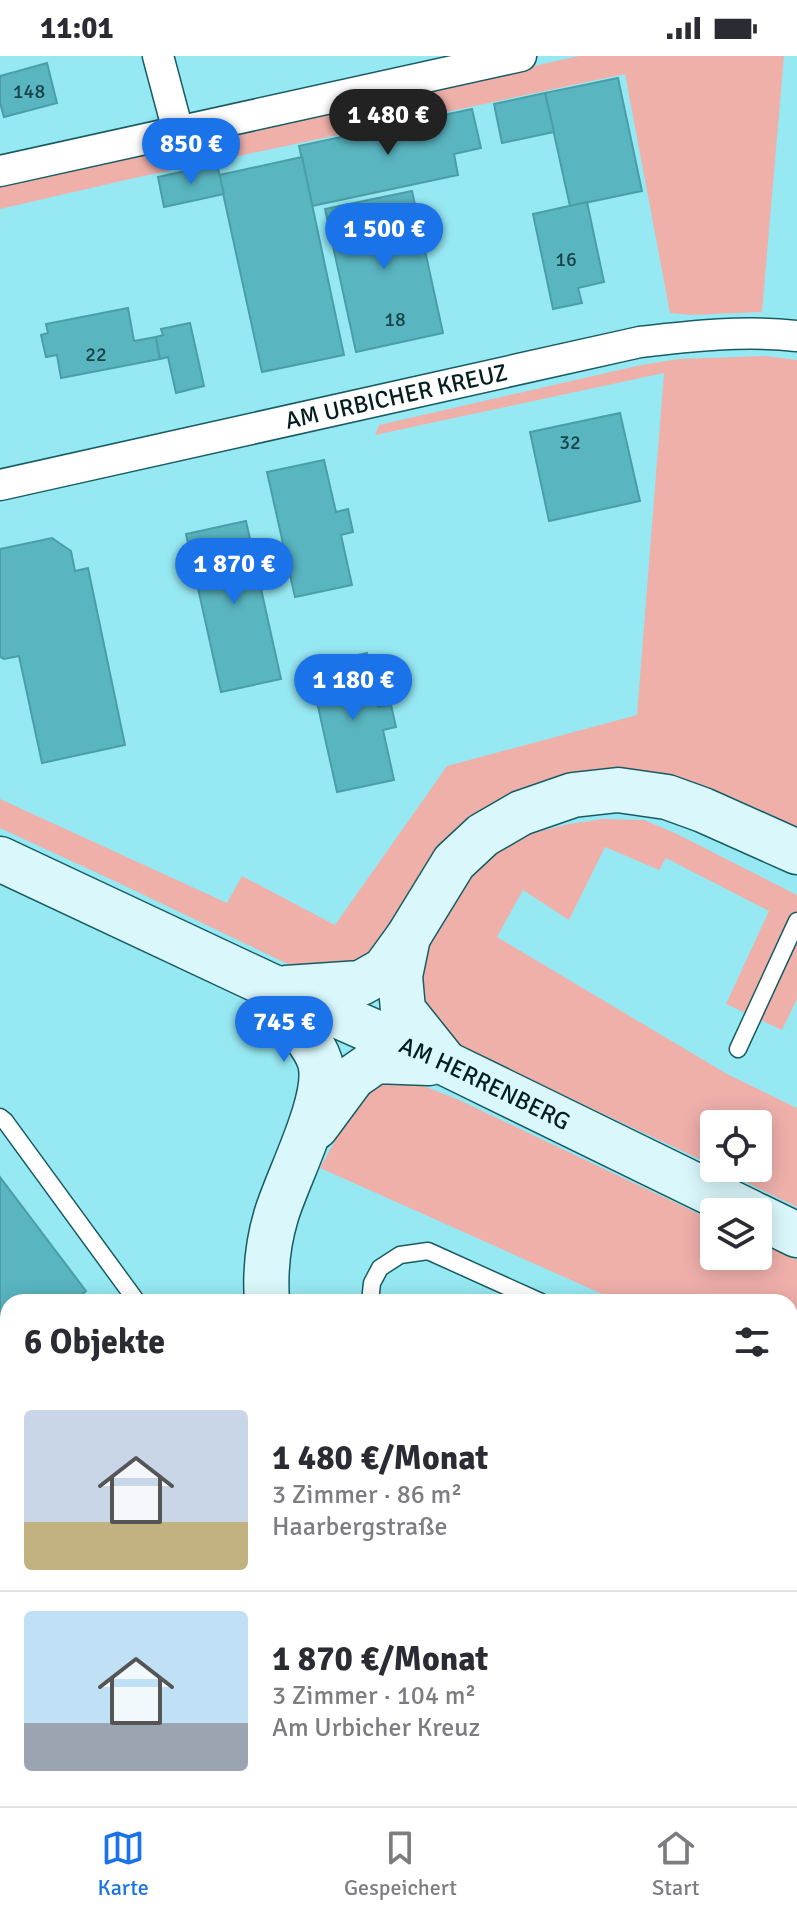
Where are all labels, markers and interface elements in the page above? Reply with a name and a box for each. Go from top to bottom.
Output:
text: 11:01 [40,10,114,47]
house number: 148 [13,79,45,104]
pin: 1 480 € [314,89,462,157]
text: 1 480 € [347,99,429,131]
pin: 850 € [135,118,247,186]
text: 850 € [160,128,222,160]
pin: 1 500 € [310,203,458,271]
text: 1 500 € [343,213,425,245]
house number: 16 [555,247,577,272]
house number: 18 [384,307,406,332]
house number: 22 [85,342,107,367]
street label: AM URBICHER KREUZ [282,357,510,436]
house number: 32 [559,430,581,455]
pin: 1 870 € [160,538,308,606]
text: 1 870 € [193,548,275,580]
pin: 1 180 € [279,654,427,722]
text: 1 180 € [312,664,394,696]
pin: 745 € [228,996,340,1064]
text: 745 € [253,1006,315,1038]
street label: AM HERRENBERG [395,1030,575,1137]
map controls [700,1110,772,1270]
button: locate [700,1110,772,1182]
button: layers [700,1198,772,1270]
icon: filters [730,1320,774,1364]
text: 6 Objekte [24,1321,165,1363]
text: 1 480 €/Monat [272,1437,488,1479]
icon: home [88,1442,184,1538]
text: 3 Zimmer · 86 m² [272,1479,462,1511]
text: Haarbergstraße [272,1511,448,1543]
text: 1 870 €/Monat [272,1638,488,1680]
icon: home [88,1643,184,1739]
text: 3 Zimmer · 104 m² [272,1680,476,1712]
text: Am Urbicher Kreuz [272,1712,480,1744]
tab: Karte [98,1826,149,1901]
tab: Gespeichert [344,1826,457,1901]
tab: Start [652,1826,699,1901]

